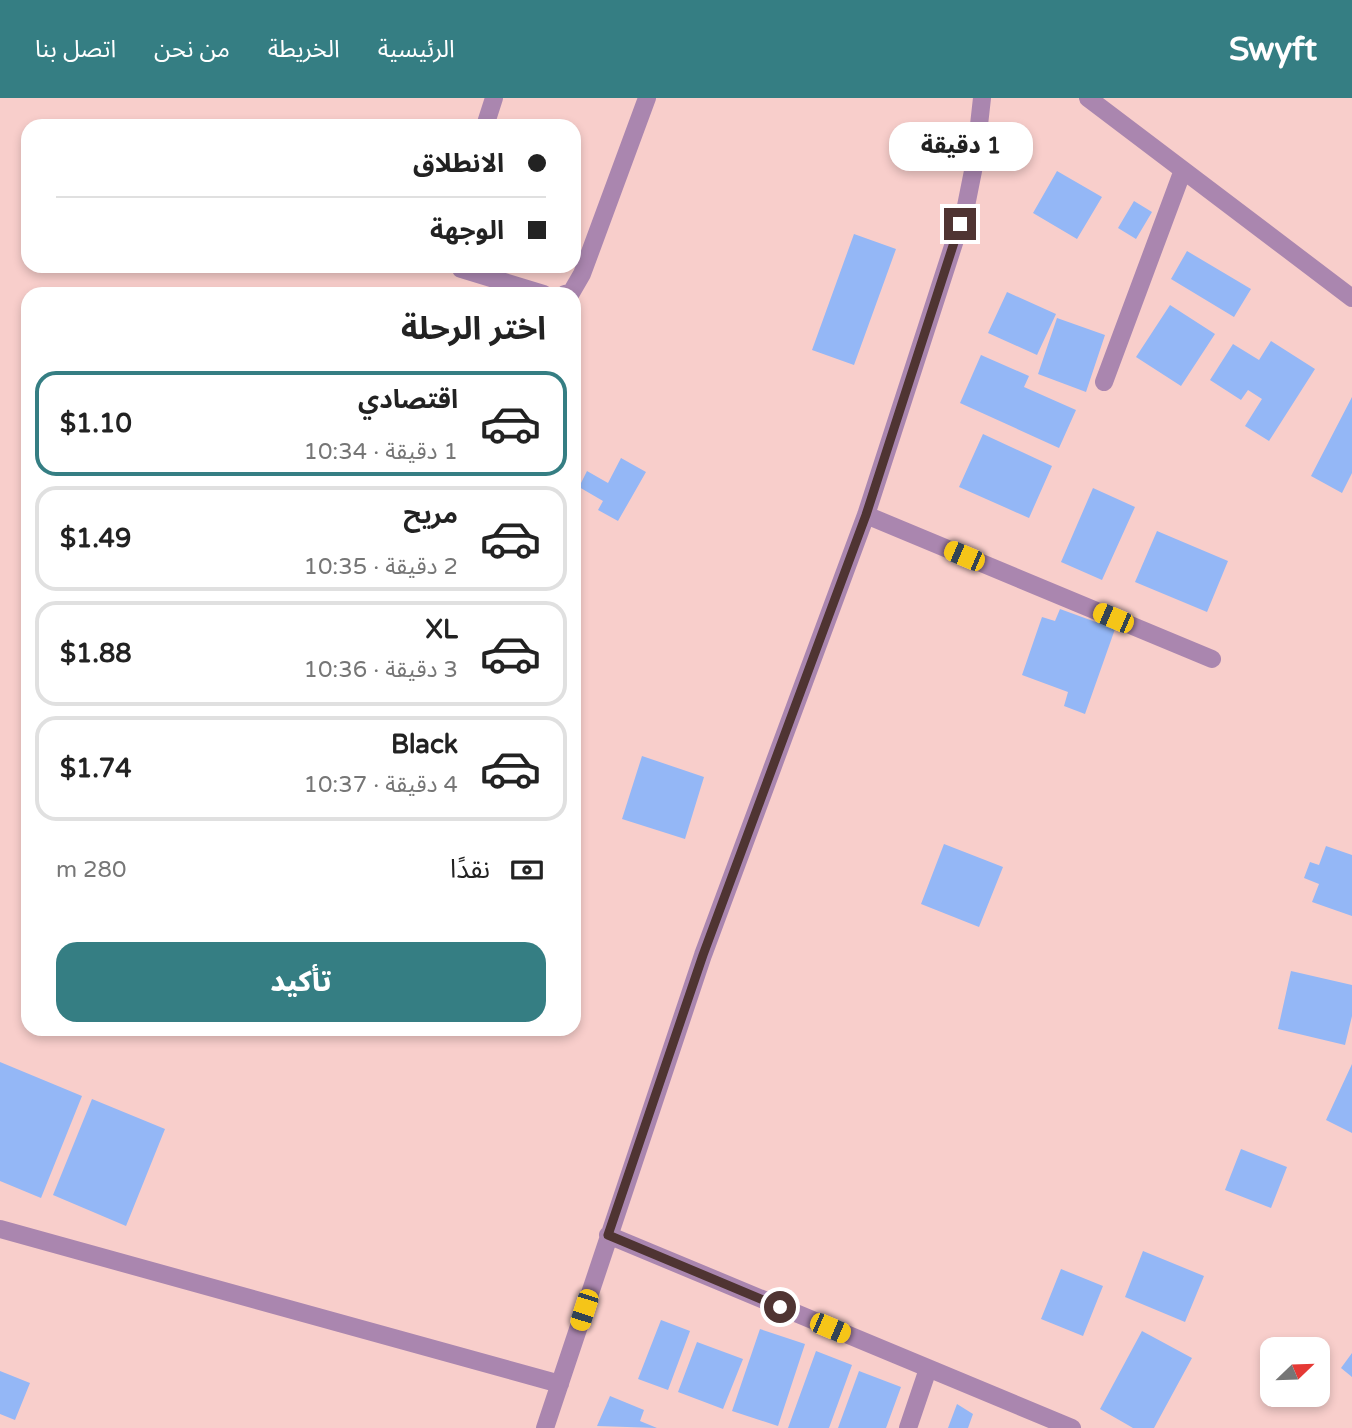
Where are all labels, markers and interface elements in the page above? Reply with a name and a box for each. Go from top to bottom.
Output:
text: Swyft [1229,30,1317,69]
text: اتصل بنا [35,35,116,64]
text: من نحن [154,35,230,64]
text: الخريطة [268,35,340,64]
text: الرئيسية [378,35,455,64]
callout: 1 دقيقة [888,122,1032,172]
text: 1 دقيقة [921,132,1001,160]
text: الانطلاق [413,148,504,179]
route end [944,208,976,240]
text: الوجهة [430,215,504,246]
text: اختر الرحلة [401,310,546,348]
text: اقتصادي [358,384,458,415]
icon: car [479,392,542,455]
text: $1.10 [60,408,132,439]
text: 1 دقيقة · 10:34 [303,438,458,466]
text: مريح [403,499,458,530]
icon: car [479,507,542,570]
text: $1.49 [60,523,131,554]
car [941,538,988,574]
text: 2 دقيقة · 10:35 [303,553,458,581]
car [1090,600,1137,636]
text: XL [426,614,458,645]
icon: car [479,622,542,685]
text: $1.88 [60,638,132,669]
text: 3 دقيقة · 10:36 [303,656,458,684]
text: Black [391,729,458,760]
icon: car [479,737,542,800]
text: $1.74 [60,753,132,784]
text: 4 دقيقة · 10:37 [303,771,458,799]
icon: cash [508,851,546,889]
text: نقدًا [450,854,490,885]
text: 280 m [56,856,126,884]
button: تأكيد [56,942,546,1022]
car [568,1287,601,1333]
route start [764,1291,796,1323]
car [807,1310,854,1346]
north arrow [1260,1337,1330,1407]
map controls [1260,1337,1330,1407]

